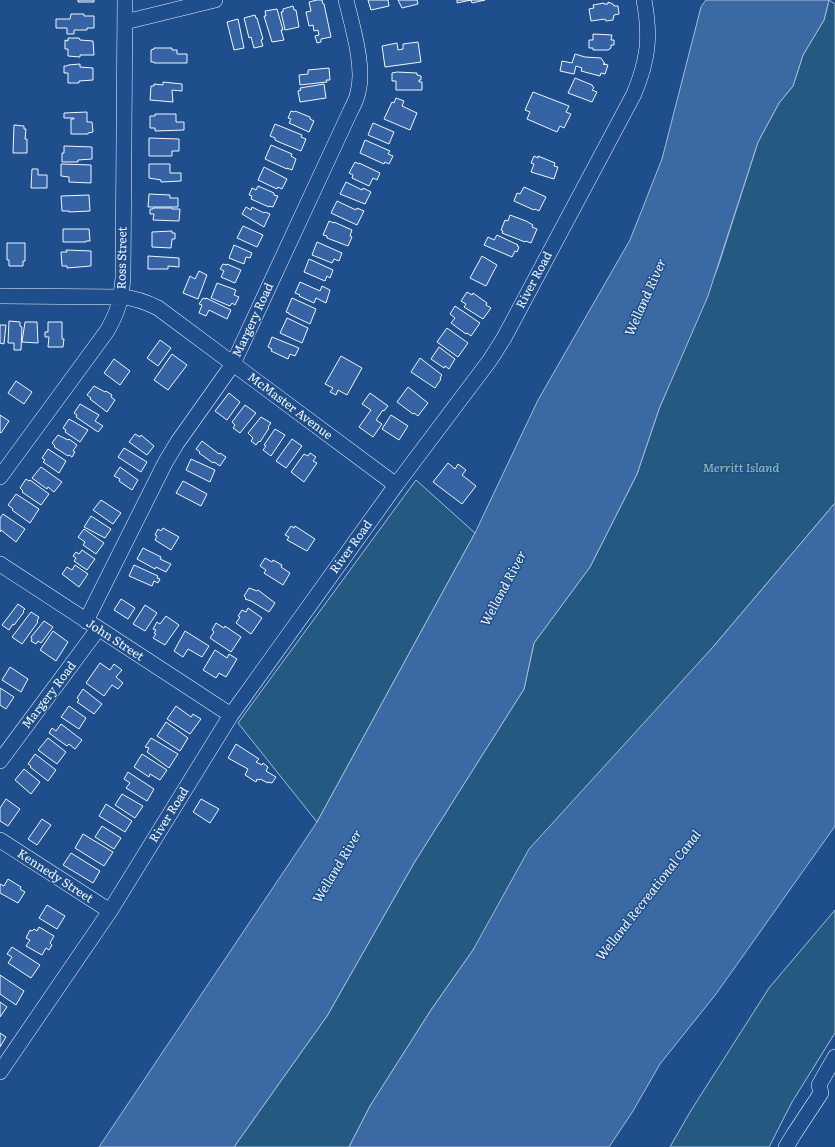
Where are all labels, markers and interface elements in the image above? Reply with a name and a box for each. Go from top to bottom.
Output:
street label: Ross Street [111,226,131,290]
street label: River Road [511,247,556,311]
water label: Welland River [619,255,670,339]
street label: Margery Road [227,279,278,360]
street label: McMaster Avenue [244,367,337,443]
park label: Merritt Island [703,458,779,476]
street label: River Road [325,515,376,577]
water label: Welland River [475,547,530,629]
street label: John Street [83,614,148,665]
street label: Margery Road [17,656,80,732]
street label: River Road [144,783,193,846]
water label: Welland River [307,825,366,906]
water label: Welland Recreational Canal [590,825,705,964]
street label: Kennedy Street [14,844,97,907]

